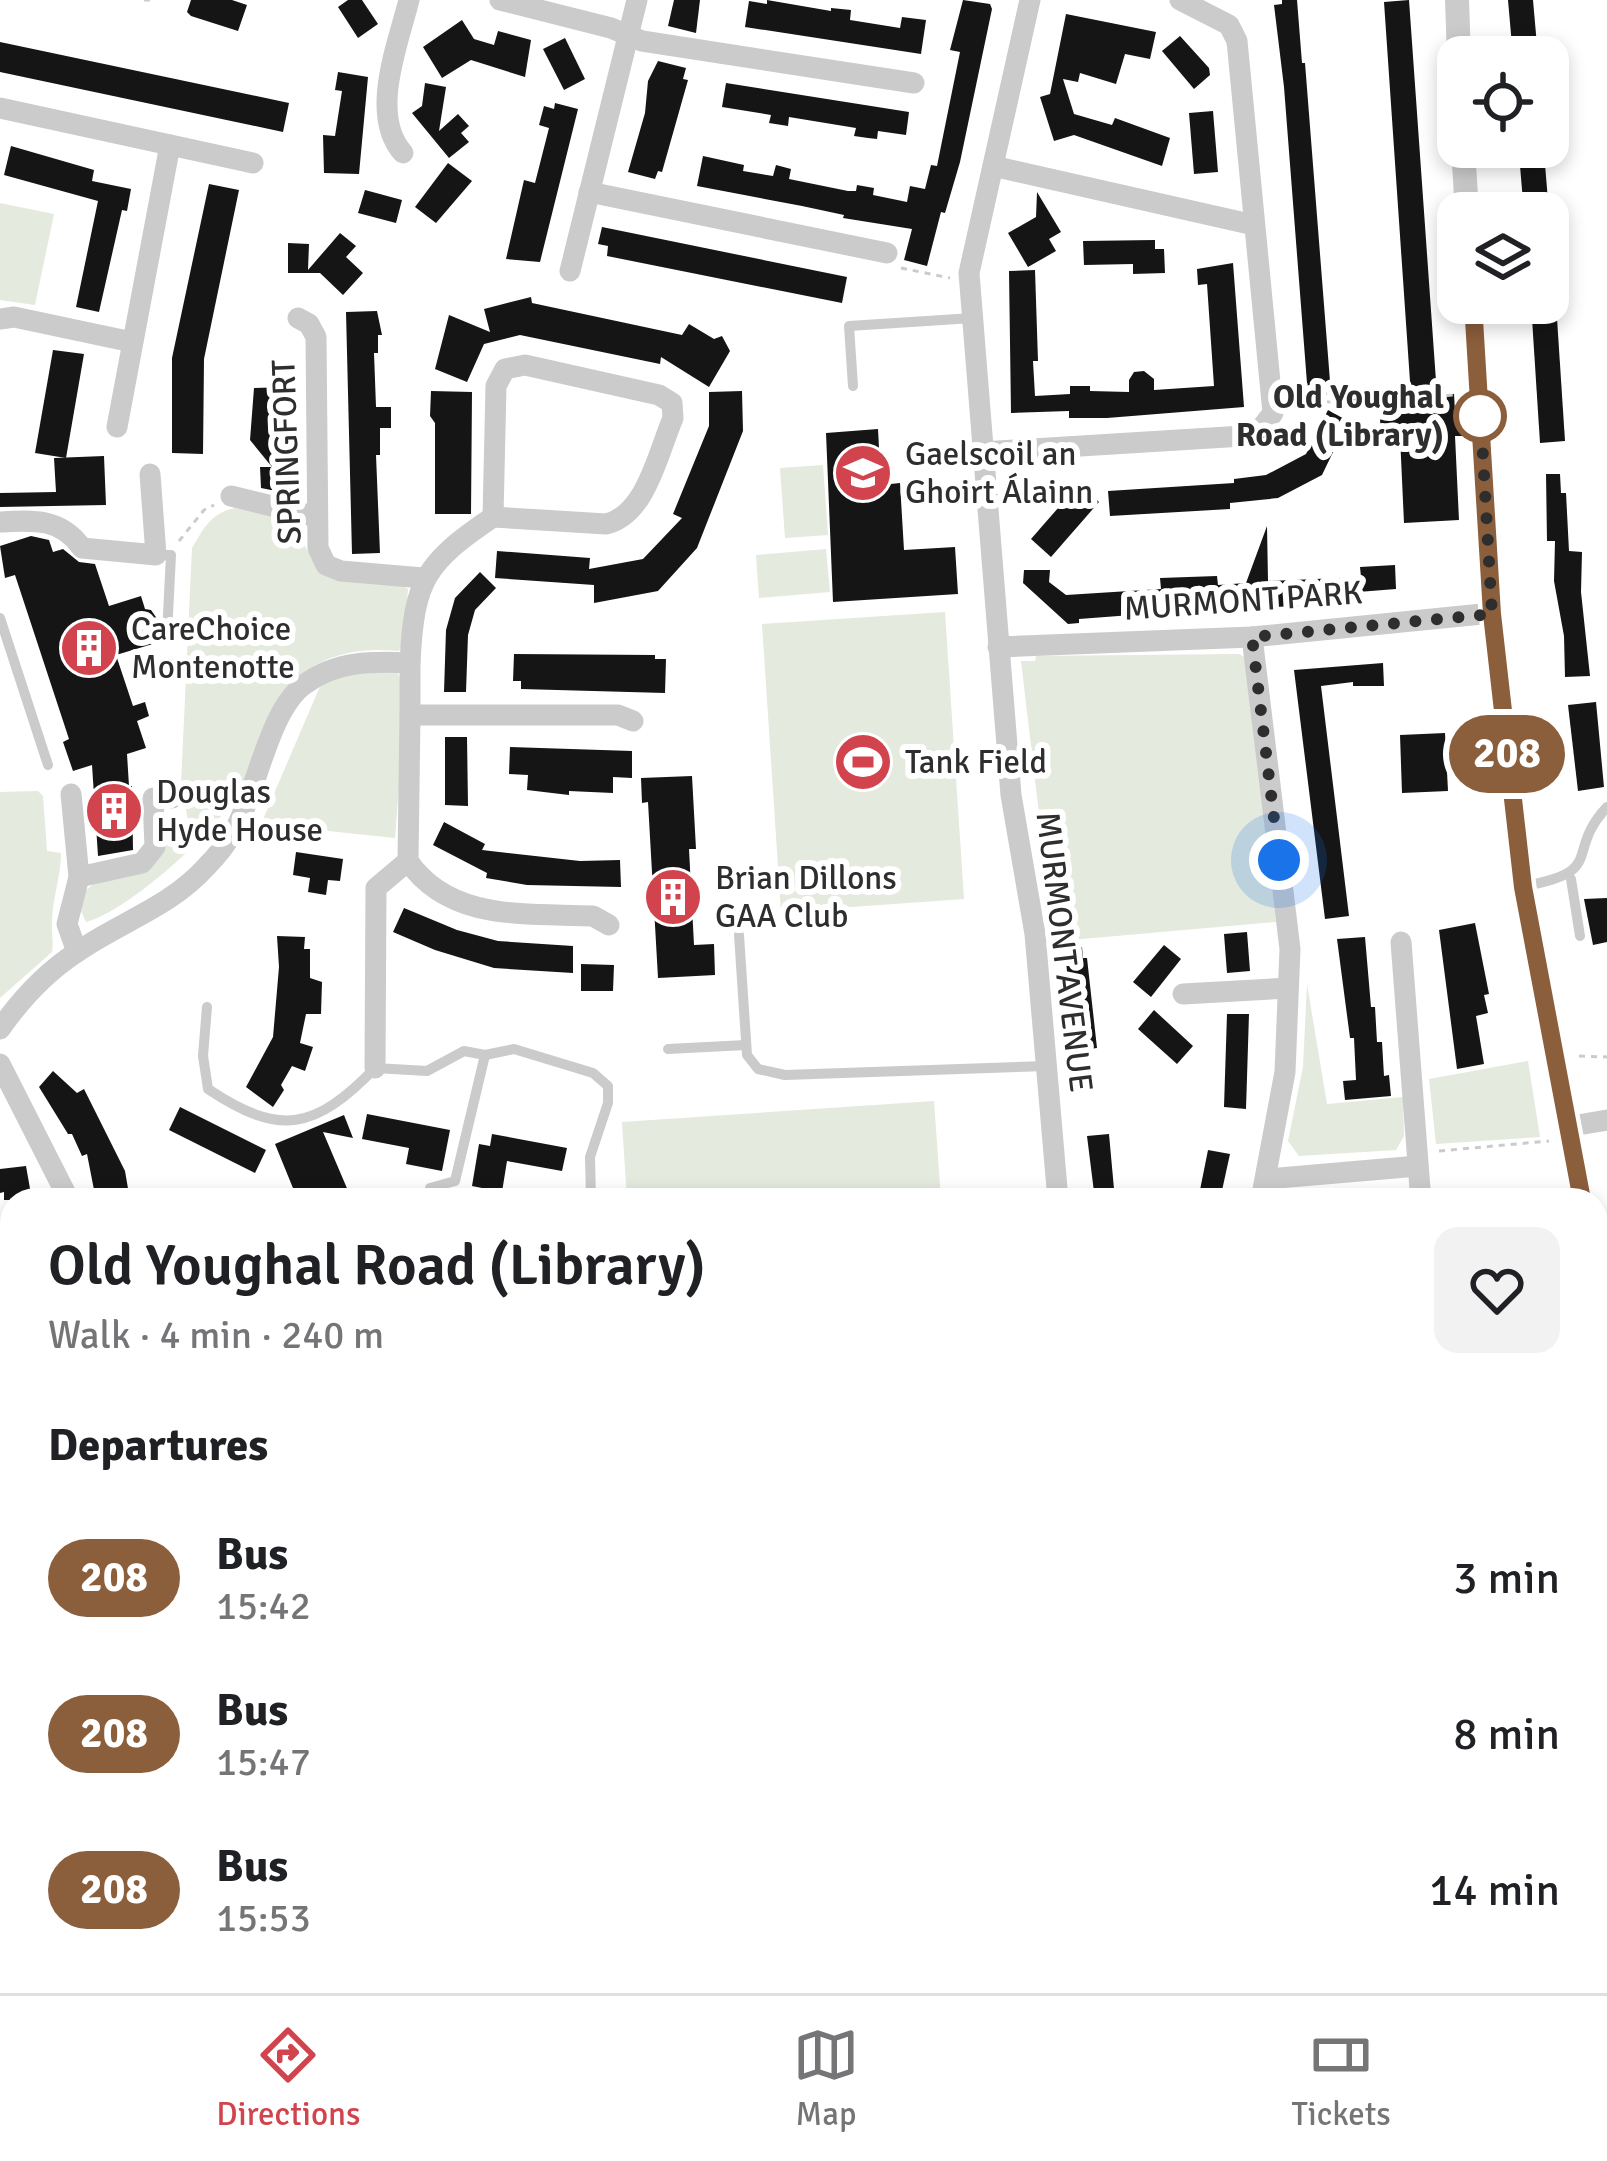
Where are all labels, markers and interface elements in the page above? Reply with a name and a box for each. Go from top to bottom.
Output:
map controls [1437,36,1569,324]
button: locate [1437,36,1569,168]
button: layers [1437,192,1569,324]
street label: SPRINGFORT [263,359,311,545]
place label: Old Youghal Road (Library) [1236,377,1444,456]
marker: Old Youghal Road (Library) [1455,391,1505,441]
place label: Gaelscoil an Ghoirt Álainn [905,434,1093,513]
school or university icon: Gaelscoil an Ghoirt Álainn [832,442,894,504]
street label: MURMONT PARK [1122,572,1364,630]
place label: CareChoice Montenotte [131,609,295,688]
building icon: CareChoice Montenotte [58,617,120,679]
line badge: 208 [1438,715,1576,793]
text: 208 [1473,728,1541,779]
sports icon: Tank Field [832,731,894,793]
place label: Tank Field [905,742,1047,783]
place label: Douglas Hyde House [156,772,323,851]
building icon: Douglas Hyde House [83,780,145,842]
street label: MURMONT AVENUE [1026,810,1102,1094]
your location [1249,830,1309,890]
place label: Brian Dillons GAA Club [715,858,897,937]
building icon: Brian Dillons GAA Club [642,866,704,928]
button: heart [1434,1227,1560,1353]
text: Old Youghal Road (Library) [48,1230,706,1301]
text: Walk · 4 min · 240 m [48,1311,384,1359]
text: Departures [48,1418,268,1473]
text: Bus [216,1527,288,1582]
text: 3 min [1453,1551,1560,1606]
text: 208 [80,1552,148,1603]
text: 15:42 [216,1582,311,1630]
text: Bus [216,1683,288,1738]
text: 8 min [1453,1707,1560,1762]
text: 208 [80,1708,148,1759]
text: 15:47 [216,1738,311,1786]
text: Bus [216,1839,288,1894]
text: 14 min [1429,1863,1560,1918]
text: 208 [80,1864,148,1915]
text: 15:53 [216,1894,311,1942]
tab: Directions [216,2022,361,2135]
tab: Map [793,2022,859,2135]
tab: Tickets [1292,2022,1391,2135]

